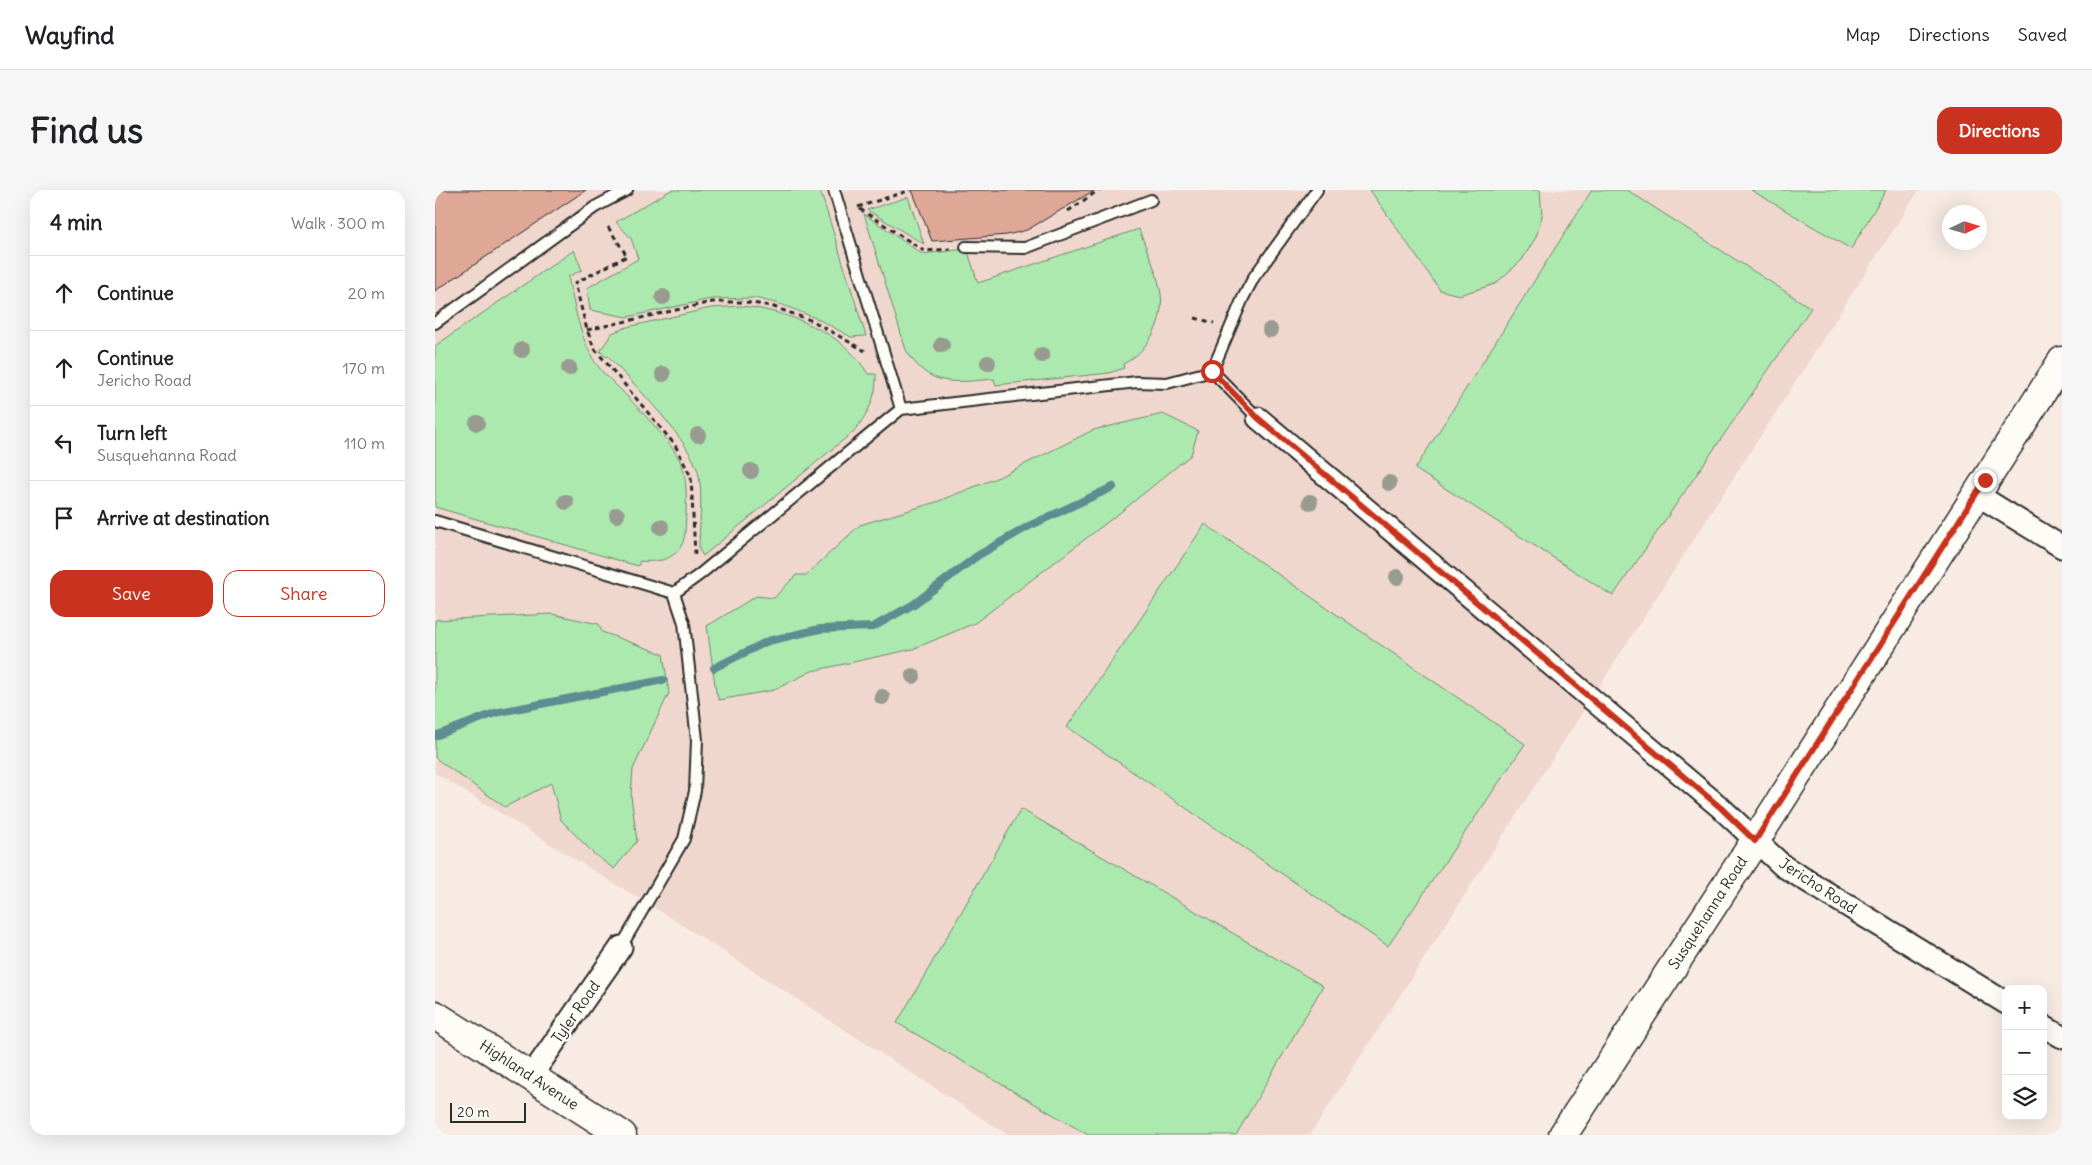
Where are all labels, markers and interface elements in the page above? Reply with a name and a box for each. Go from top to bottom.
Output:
text: Wayfind [25,20,114,50]
text: Map [1845,23,1880,46]
text: Directions [1908,23,1990,46]
text: Saved [2018,23,2067,46]
button: Directions [1937,107,2062,154]
text: Find us [30,108,143,152]
north arrow [1942,205,1987,250]
text: 4 min [50,209,102,236]
text: Walk · 300 m [291,213,385,233]
icon: ahead [50,279,78,307]
text: Continue [97,281,174,305]
text: 20 m [348,283,385,303]
text: Continue [97,346,174,370]
icon: ahead [50,354,78,382]
text: 170 m [342,358,385,378]
route start [1201,360,1224,383]
text: Jericho Road [97,370,192,390]
text: Turn left [97,421,167,445]
icon: left [50,429,78,457]
text: 110 m [344,433,385,453]
text: Susquehanna Road [97,445,237,465]
route end [1974,469,1997,492]
icon: arrive [50,504,78,532]
text: Arrive at destination [97,506,270,530]
button: Save [50,570,213,617]
button: Share [223,570,385,617]
street label: Susquehanna Road [1664,853,1751,973]
street label: Jericho Road [1776,853,1861,918]
street label: Tyler Road [547,977,604,1047]
map controls [2002,985,2047,1120]
button: + [2002,985,2047,1030]
button: − [2002,1030,2047,1075]
street label: Highland Avenue [476,1035,582,1114]
button: layers [2002,1075,2047,1120]
scale bar [450,1100,526,1123]
text: 20 m [457,1103,490,1121]

